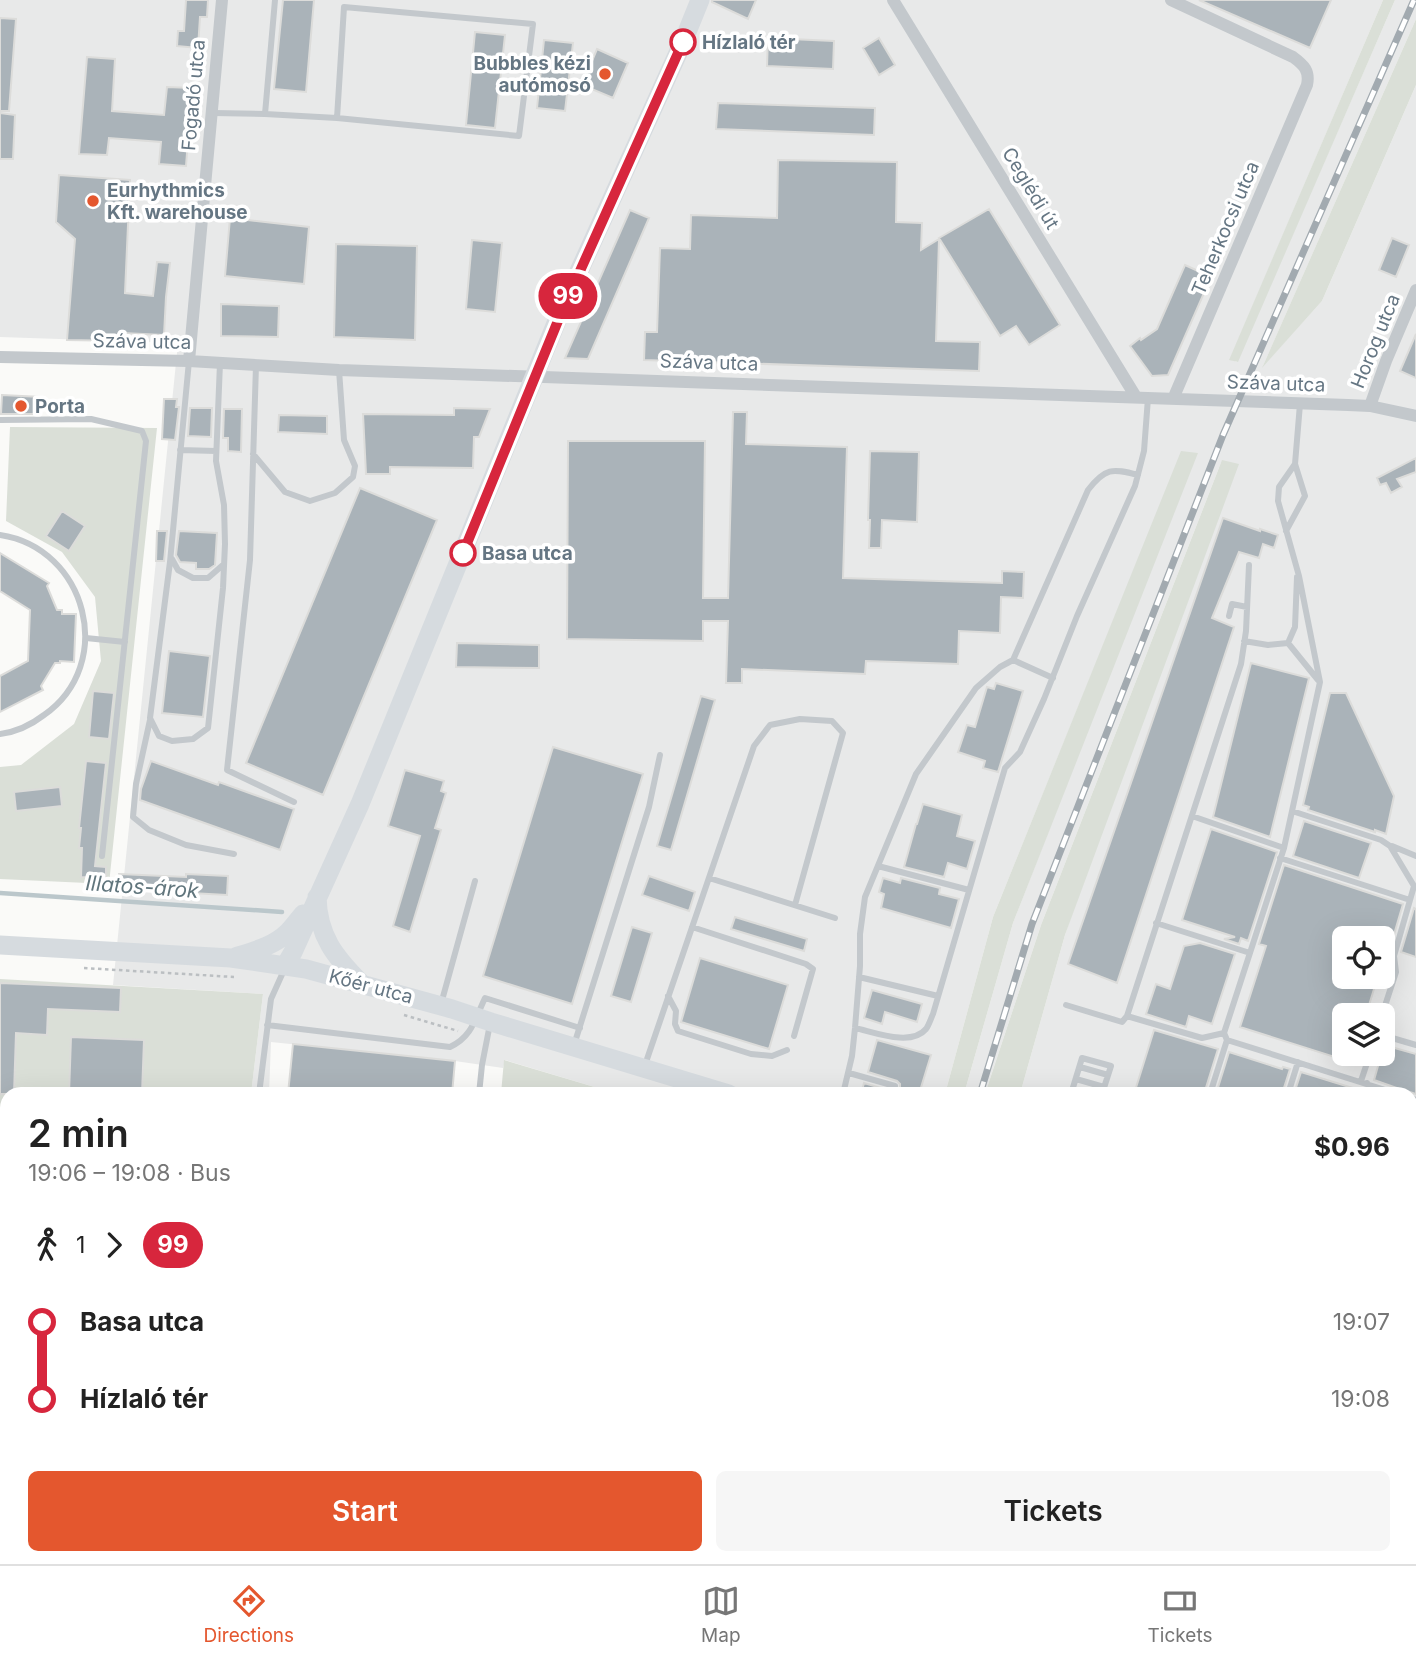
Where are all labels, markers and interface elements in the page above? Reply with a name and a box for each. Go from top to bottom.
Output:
marker: Hízlaló tér [670,29,696,55]
place label: Hízlaló tér [702,31,796,54]
street label: Fogadó utca [177,38,210,152]
place label: Bubbles kézi autómosó [473,52,591,97]
marker: Bubbles kézi autómosó [597,66,613,82]
street label: Ceglédi út [997,143,1064,233]
street label: Teherkocsi utca [1187,158,1264,298]
place label: Eurhythmics Kft. warehouse [107,179,248,224]
marker: Eurhythmics Kft. warehouse [85,193,101,209]
line badge: 99 [536,273,600,319]
text: 99 [552,281,584,310]
street label: Horog utca [1346,291,1405,392]
street label: Száva utca [92,329,192,354]
street label: Száva utca [659,349,759,376]
street label: Száva utca [1226,370,1326,397]
place label: Porta [35,395,85,418]
marker: Porta [13,398,29,414]
marker: Basa utca [450,540,476,566]
place label: Basa utca [482,542,573,565]
water label: Illatos-árok [85,870,200,903]
map controls [1332,926,1395,1066]
button: locate [1332,926,1395,989]
street label: Kőér utca [326,964,415,1009]
button: layers [1332,1003,1395,1066]
text: 2 min [28,1110,129,1156]
text: $0.96 [1314,1131,1390,1162]
text: 19:06 – 19:08 · Bus [28,1159,231,1187]
icon: walk [28,1226,66,1264]
icon: forward [95,1226,133,1264]
text: 99 [157,1230,189,1259]
text: 1 [76,1231,85,1259]
text: Basa utca [80,1306,204,1337]
text: 19:07 [1333,1308,1390,1336]
text: Hízlaló tér [80,1383,208,1414]
text: 19:08 [1331,1385,1390,1413]
button: Start [28,1471,702,1551]
button: Tickets [716,1471,1390,1551]
tab: Directions [204,1582,294,1647]
tab: Map [701,1582,741,1647]
tab: Tickets [1148,1582,1212,1647]

